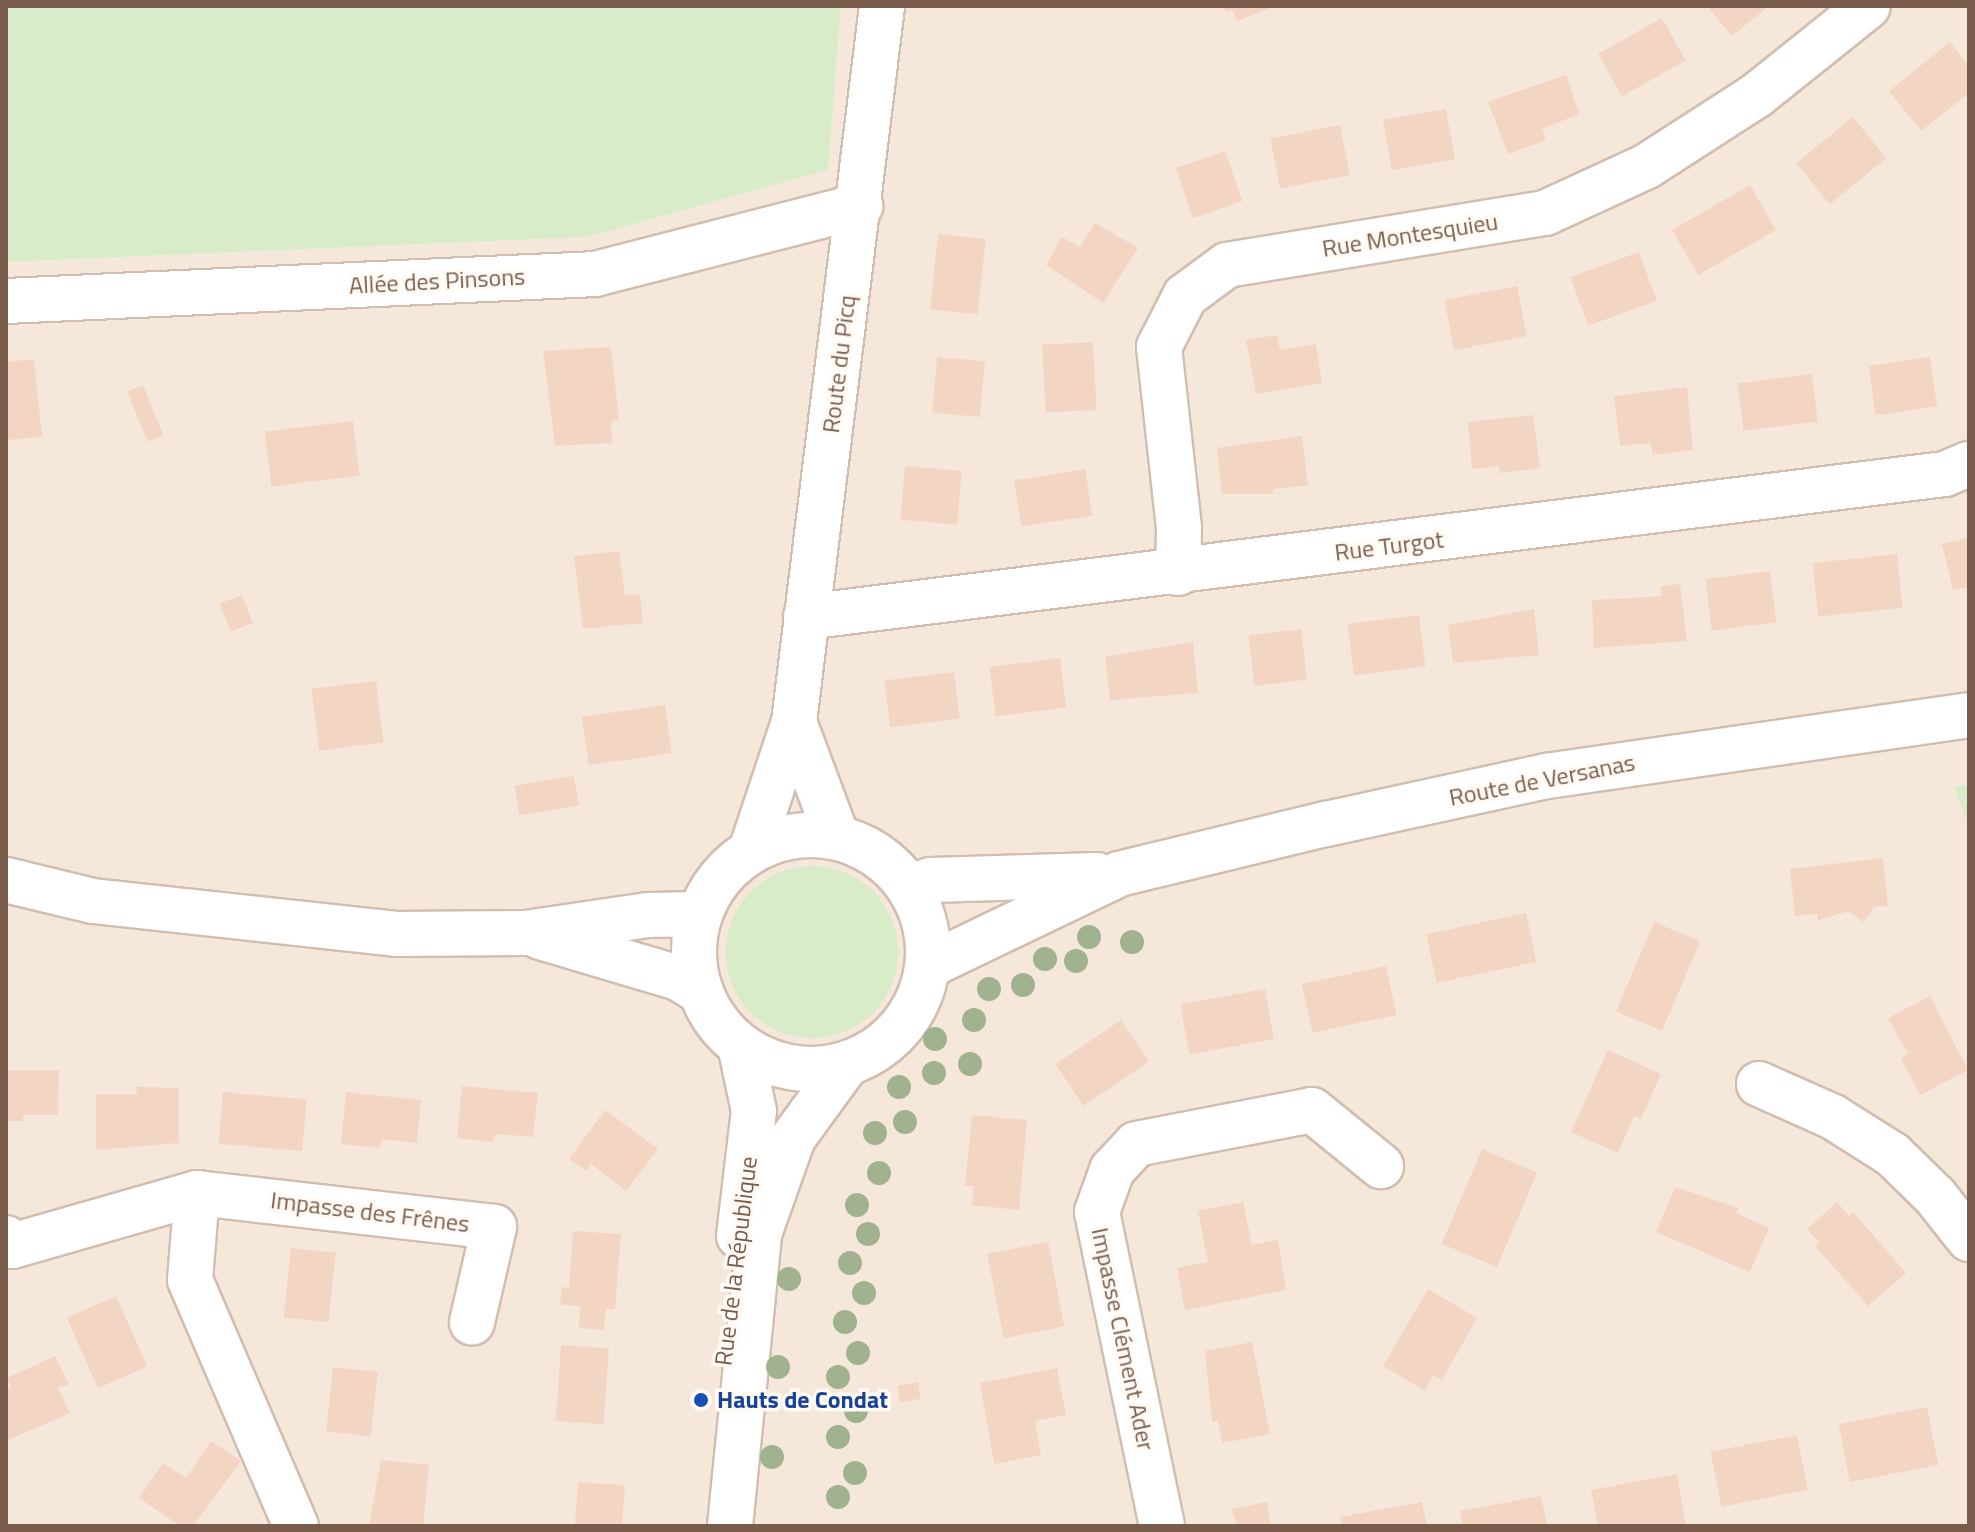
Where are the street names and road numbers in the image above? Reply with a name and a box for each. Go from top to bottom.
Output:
street label: Rue Montesquieu [1320,207,1500,263]
street label: Allée des Pinsons [348,262,526,300]
street label: Route du Picq [816,293,862,435]
street label: Rue Turgot [1333,525,1445,567]
street label: Route de Versanas [1447,748,1637,812]
street label: Rue de la République [709,1155,763,1367]
street label: Impasse des Frênes [269,1186,471,1238]
street label: Impasse Clément Ader [1085,1225,1161,1453]

